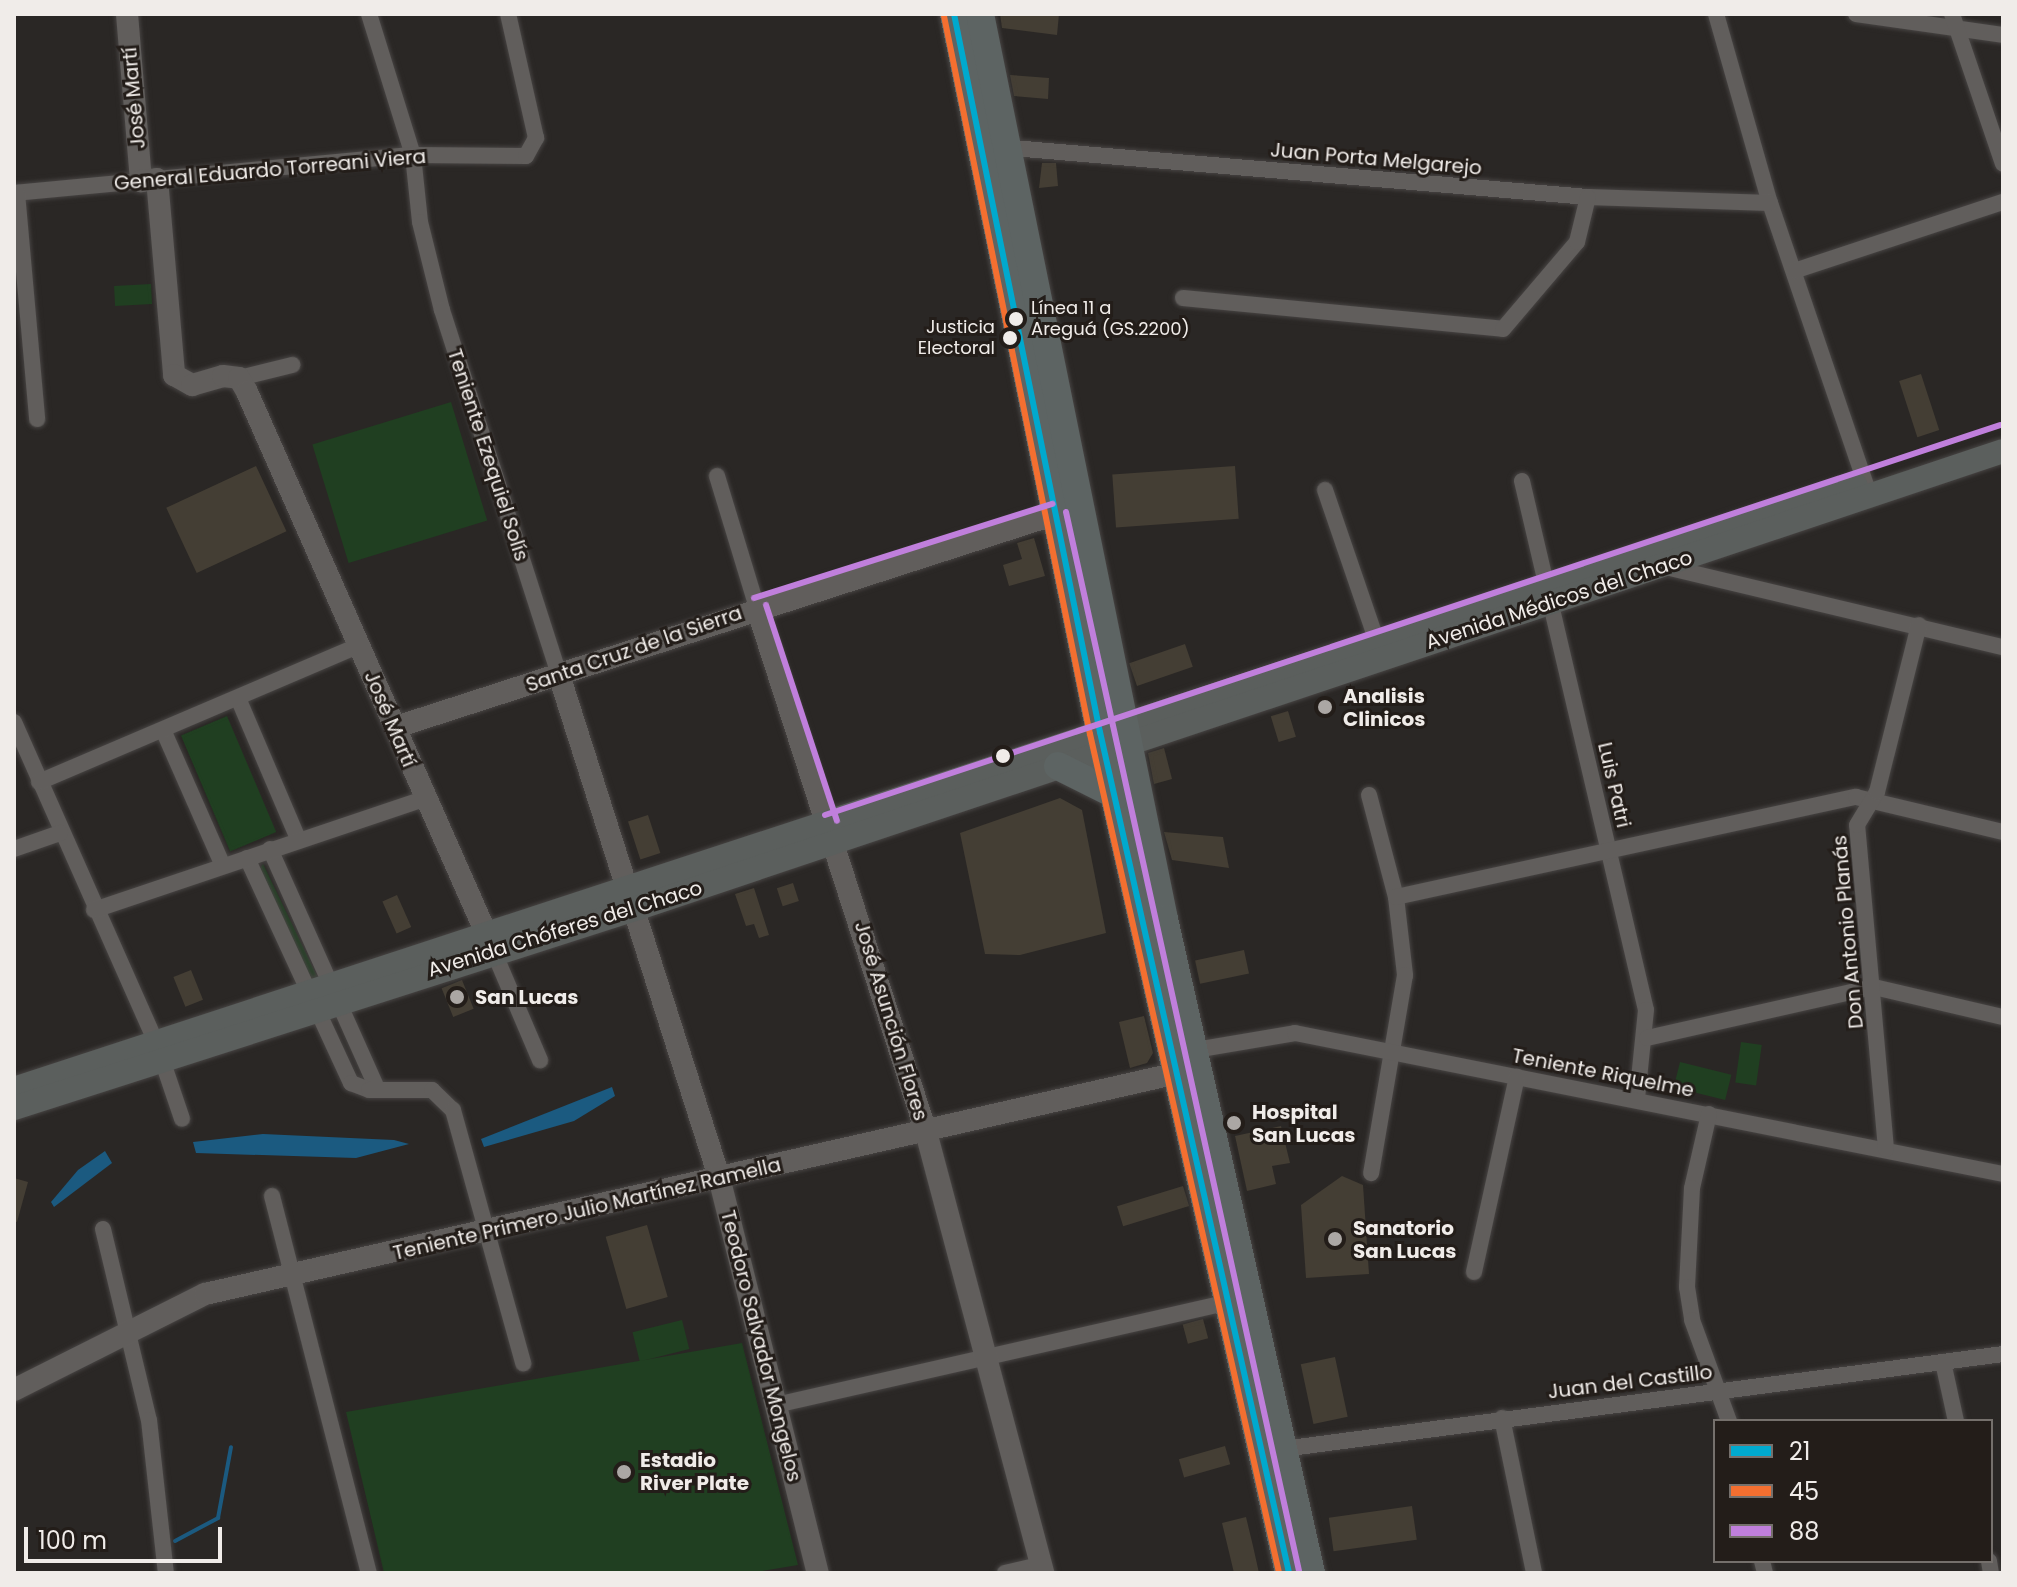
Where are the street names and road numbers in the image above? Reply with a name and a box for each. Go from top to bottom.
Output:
street label: José Martí [118,46,150,150]
street label: Juan Porta Melgarejo [1269,138,1483,180]
street label: General Eduardo Torreani Viera [113,144,427,196]
street label: Teniente Ezequiel Solís [442,346,534,564]
street label: Avenida Médicos del Chaco [1423,546,1695,654]
street label: Santa Cruz de la Sierra [523,601,745,697]
street label: José Martí [359,667,421,771]
street label: Luis Patri [1593,740,1635,830]
street label: Don Antonio Planás [1828,834,1868,1030]
street label: Avenida Chóferes del Chaco [425,876,705,982]
street label: José Asunción Flores [849,918,933,1124]
street label: Teniente Riquelme [1510,1044,1696,1102]
street label: Teniente Primero Julio Martínez Ramella [391,1153,783,1265]
street label: Teodoro Salvador Mongelos [716,1208,806,1484]
street label: Juan del Castillo [1546,1360,1714,1404]

